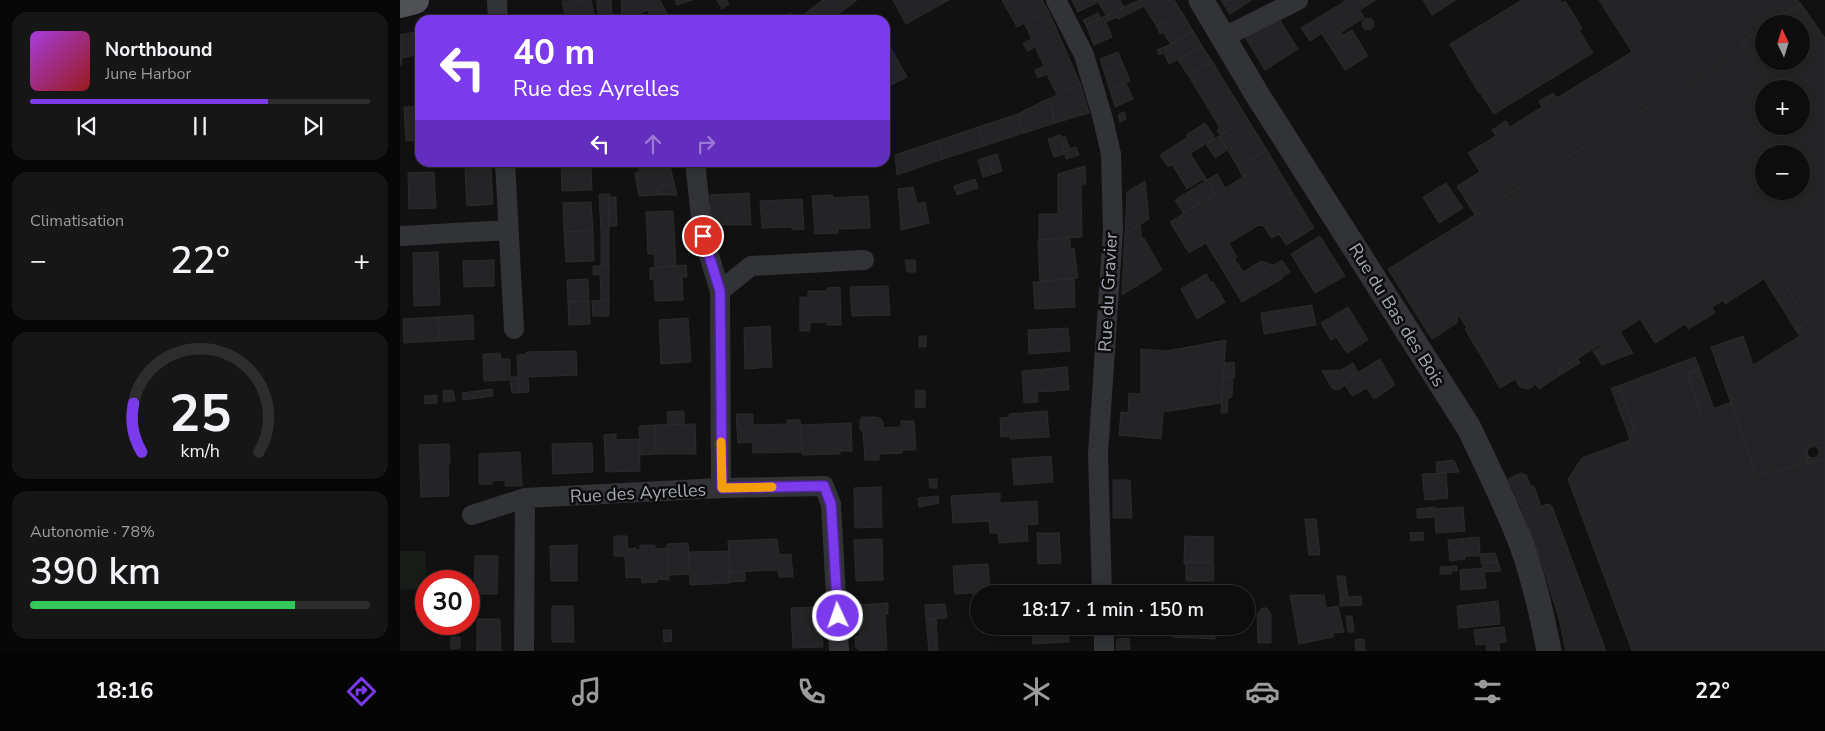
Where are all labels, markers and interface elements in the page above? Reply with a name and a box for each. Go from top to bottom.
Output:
north arrow [1755,15,1810,70]
map controls [1755,15,1810,200]
text: 40 m [513,29,595,76]
icon: left [430,35,495,100]
text: Northbound [105,37,212,63]
text: June Harbor [105,63,191,85]
text: Rue des Ayrelles [513,74,680,104]
button: + [1755,80,1810,135]
icon: previous [73,112,101,140]
icon: pause [186,112,214,140]
icon: next [299,112,327,140]
icon: left [586,130,614,158]
icon: ahead [639,130,667,158]
icon: right [692,130,720,158]
button: − [1755,145,1810,200]
text: Climatisation [30,210,124,232]
pin [682,215,724,257]
icon: arrive [689,222,717,250]
street label: Rue du Gravier [1093,231,1123,352]
text: 22° [170,235,230,286]
street label: Rue du Bas des Bois [1343,239,1451,391]
text: − [30,242,47,280]
text: + [353,242,370,280]
text: 25 [169,378,231,449]
text: km/h [180,439,220,463]
street label: Rue des Ayrelles [569,477,707,509]
text: Autonomie · 78% [30,521,155,543]
text: 390 km [30,546,161,597]
speed limit sign: 30 [415,570,480,635]
position arrow [811,589,863,641]
text: 18:17 · 1 min · 150 m [1021,597,1204,623]
icon: directions [344,674,379,709]
icon: music [569,674,604,709]
icon: phone [794,674,829,709]
icon: climate [1019,674,1054,709]
icon: car [1245,674,1280,709]
icon: filters [1470,674,1505,709]
text: 18:16 [95,676,153,706]
text: 22° [1695,676,1730,706]

